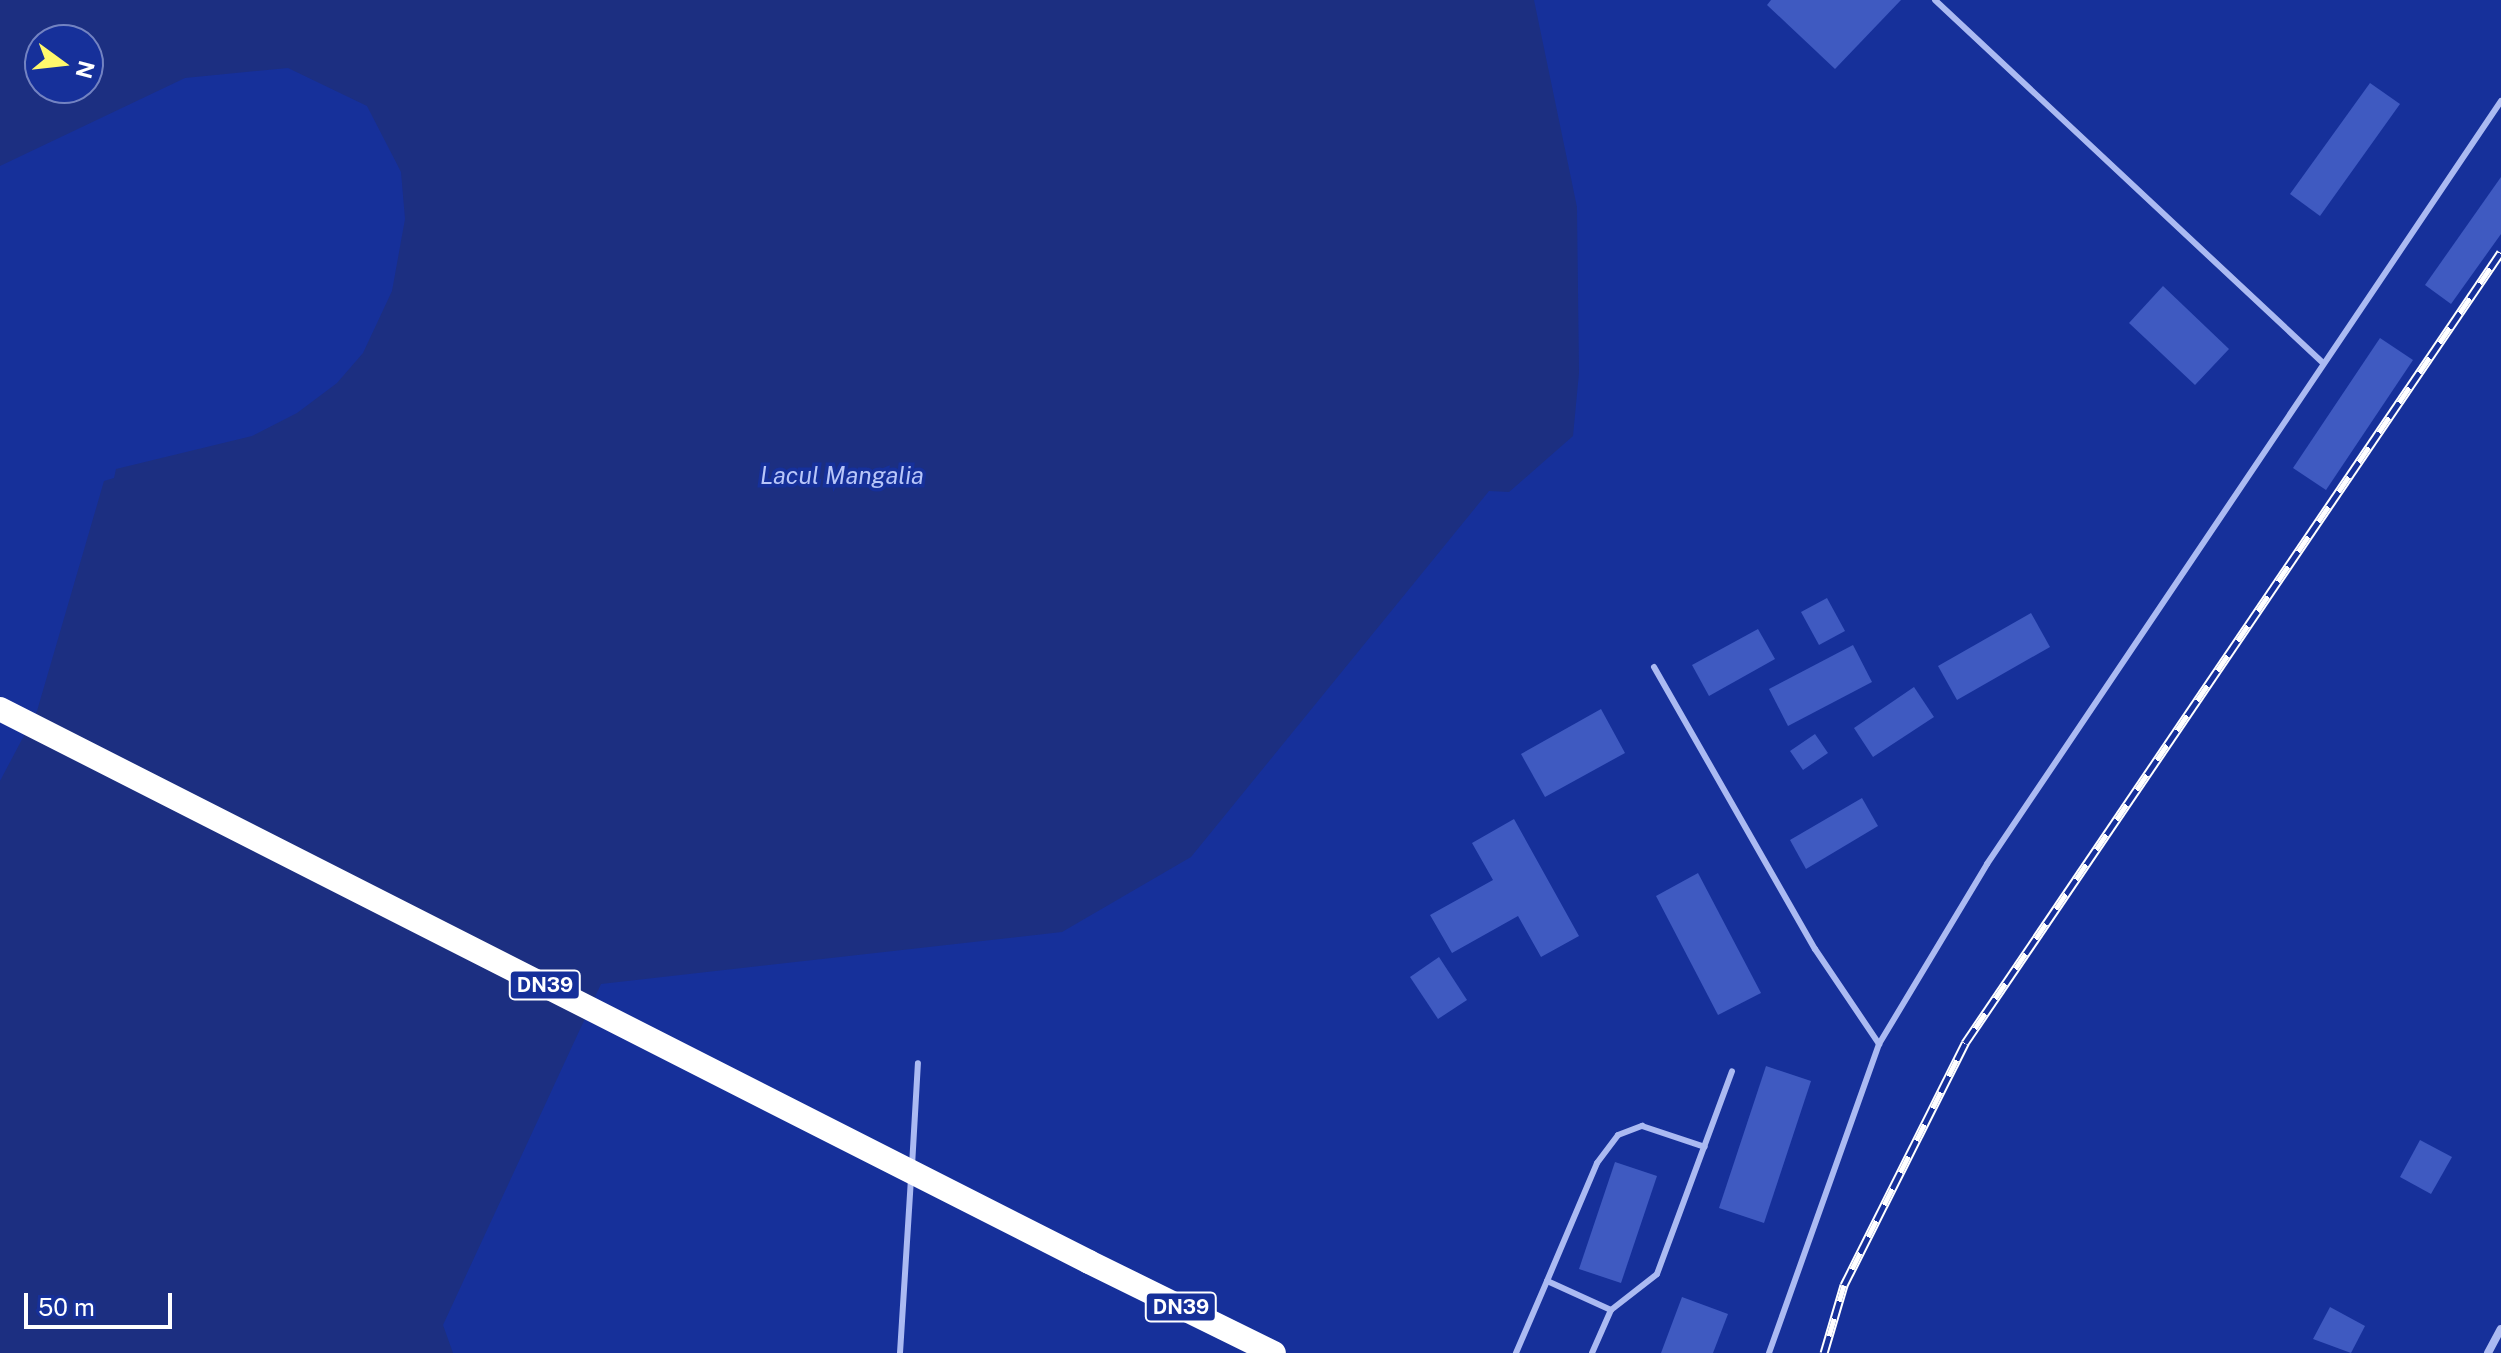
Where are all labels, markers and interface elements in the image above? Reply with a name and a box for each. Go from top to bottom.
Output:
north arrow [24,24,104,104]
text: N [70,58,100,81]
water label: Lacul Mangalia [760,462,924,490]
road number: DN39 [507,969,583,1001]
scale bar [28,1277,176,1327]
road number: DN39 [1143,1291,1219,1323]
text: 50 m [38,1293,95,1321]

